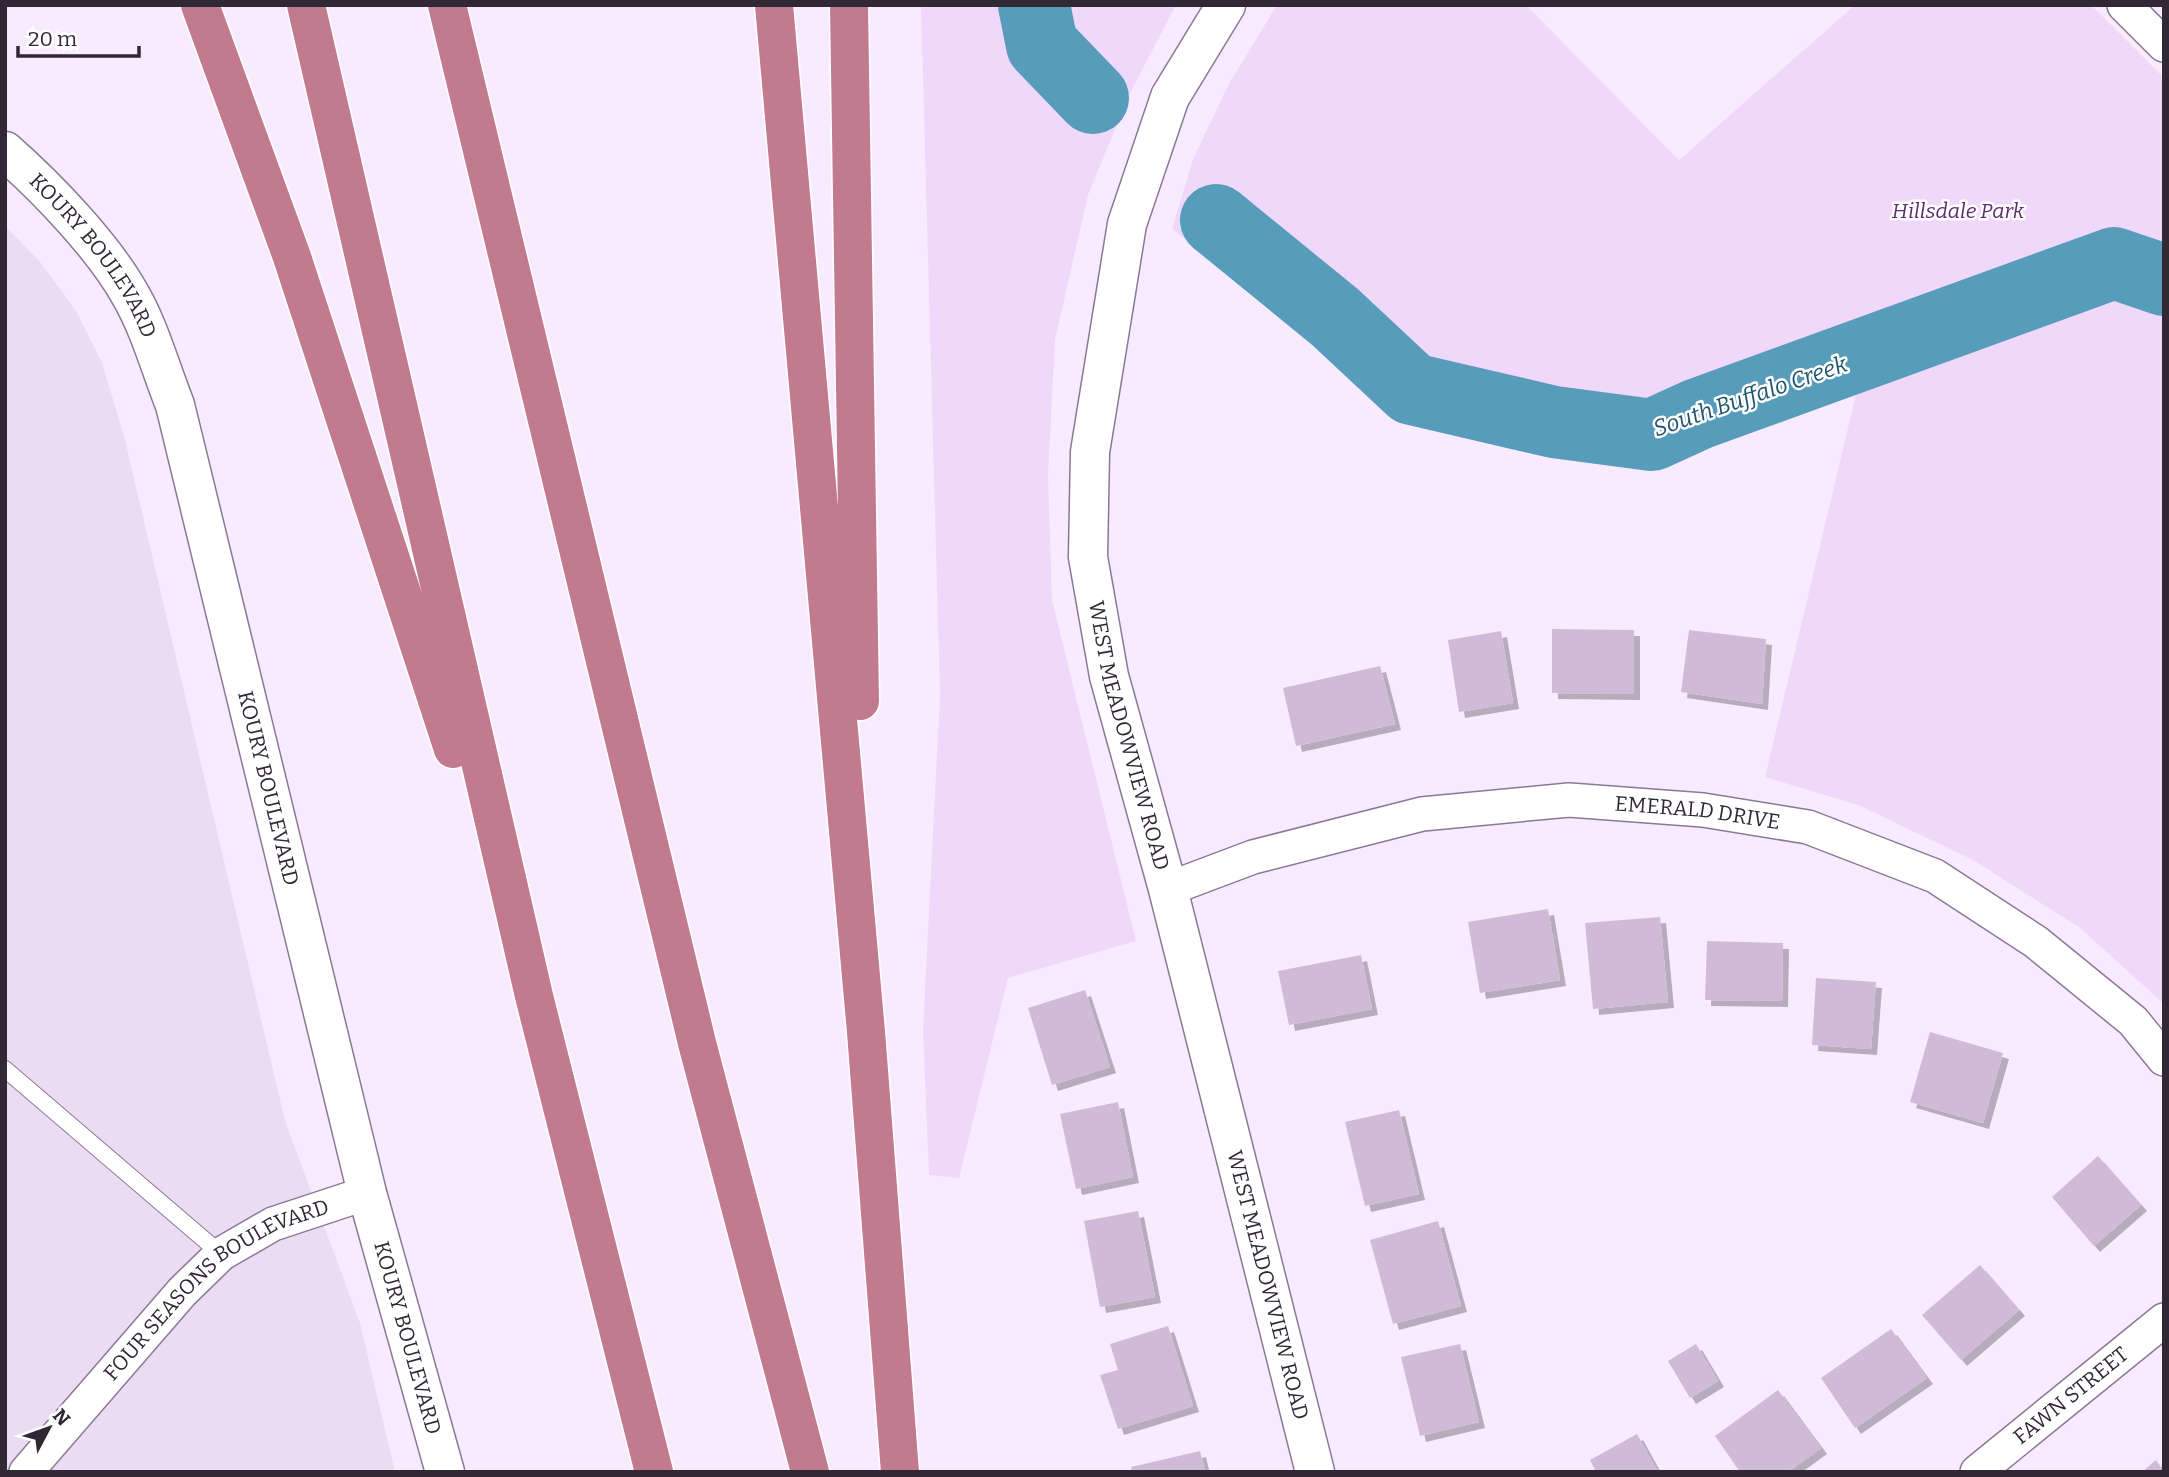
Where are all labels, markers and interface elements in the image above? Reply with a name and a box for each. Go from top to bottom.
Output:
scale bar [18,14,138,58]
text: 20 m [28,26,77,52]
street label: KOURY BOULEVARD [24,168,162,341]
park label: Hillsdale Park [1892,198,2025,224]
water label: South Buffalo Creek [1649,350,1851,442]
street label: WEST MEADOWVIEW ROAD [1083,599,1175,873]
street label: KOURY BOULEVARD [232,688,305,888]
street label: EMERALD DRIVE [1614,790,1782,835]
street label: WEST MEADOWVIEW ROAD [1221,1148,1314,1422]
street label: FOUR SEASONS BOULEVARD [98,1193,332,1386]
street label: KOURY BOULEVARD [368,1238,447,1437]
street label: FAWN STREET [2008,1341,2134,1450]
north arrow [14,1393,84,1463]
text: N [48,1404,75,1431]

